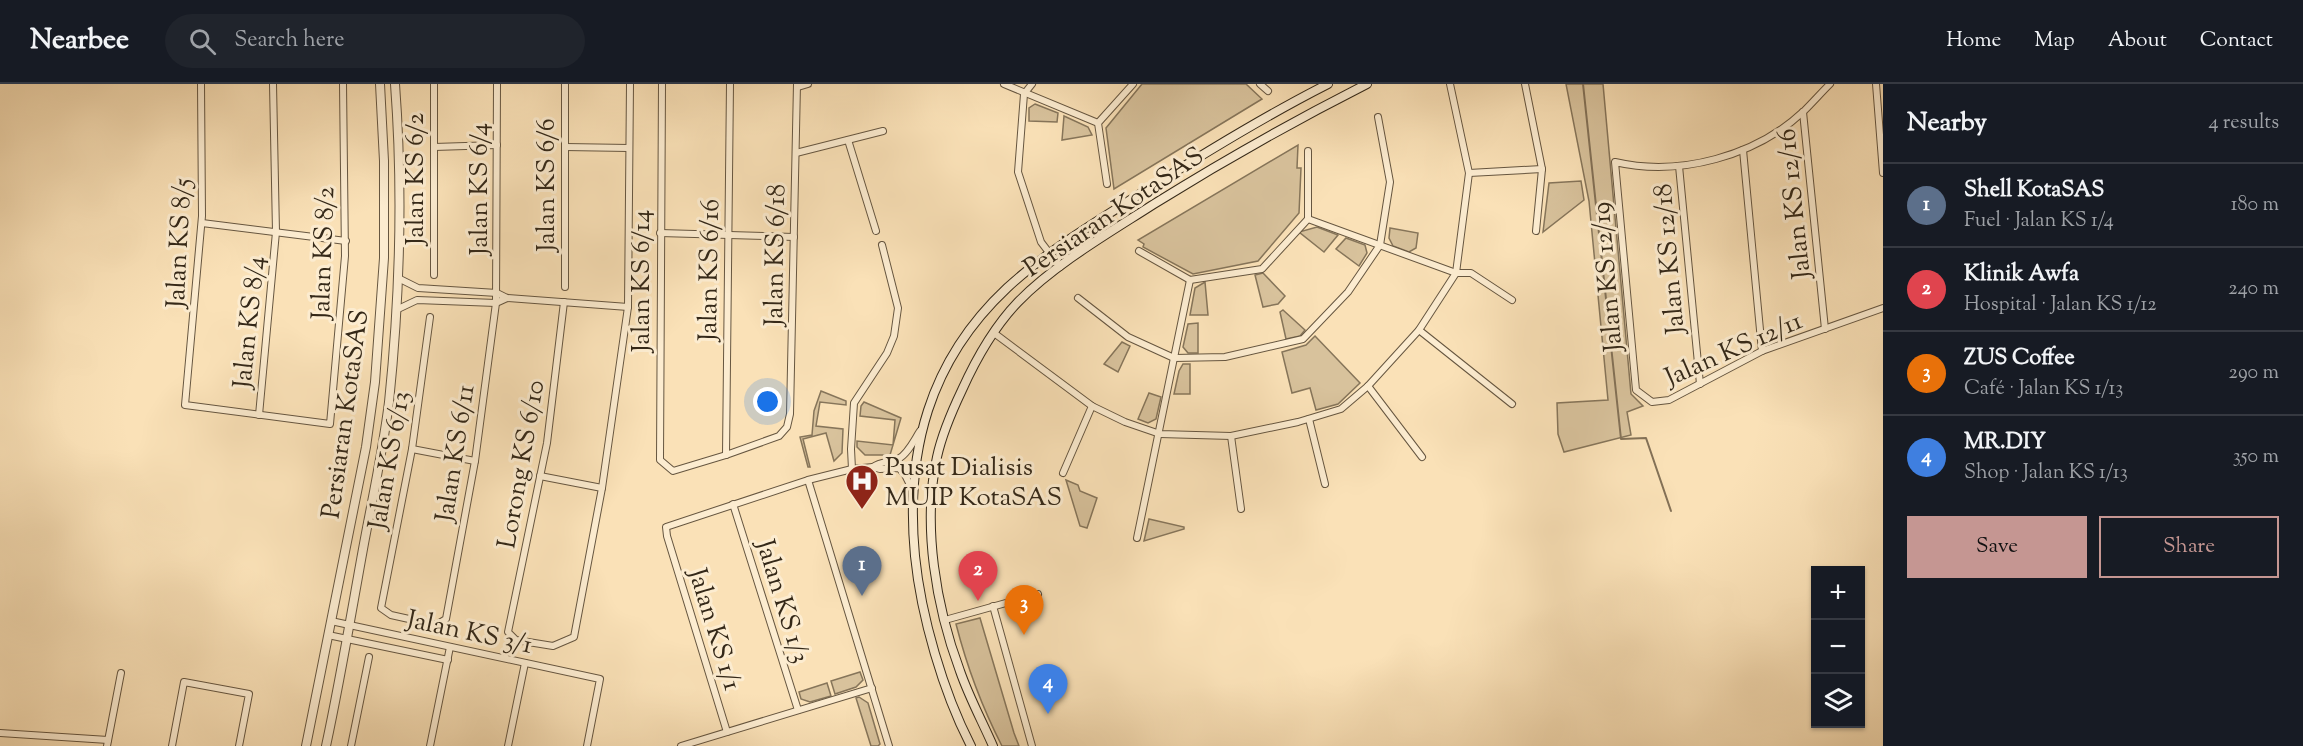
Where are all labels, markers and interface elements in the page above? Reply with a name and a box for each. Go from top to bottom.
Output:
search box [165,14,585,68]
text: Nearbee [30,21,129,61]
icon: search [186,25,219,58]
text: Search here [234,25,345,57]
text: Home [1946,26,2001,56]
text: Map [2034,26,2075,56]
text: About [2108,26,2167,56]
text: Contact [2200,26,2273,56]
text: Nearby [1907,105,1987,142]
text: 4 results [2208,109,2279,138]
street label: Jalan KS 6/2 [398,113,435,247]
street label: Jalan KS 6/6 [529,118,566,254]
street label: Jalan KS 6/4 [462,123,499,257]
street label: Jalan KS 12/16 [1769,127,1822,283]
street label: Persiaran KotaSAS [1017,139,1212,287]
text: Shell KotaSAS [1964,175,2104,207]
street label: Jalan KS 8/5 [159,177,202,311]
street label: Jalan KS 12/18 [1645,182,1696,338]
street label: Jalan KS 6/18 [757,184,796,329]
street label: Jalan KS 8/2 [304,186,345,322]
text: 1 [1923,191,1930,220]
text: 180 m [2231,191,2279,220]
street label: Jalan KS 6/16 [691,199,730,344]
street label: Jalan KS 12/19 [1584,200,1634,355]
text: Fuel · Jalan KS 1/4 [1964,207,2114,236]
street label: Jalan KS 6/14 [624,210,661,354]
street label: Jalan KS 8/4 [225,254,276,392]
text: Klinik Awfa [1964,259,2079,291]
text: 2 [1922,275,1931,304]
text: 240 m [2228,275,2279,304]
text: Hospital · Jalan KS 1/12 [1964,291,2157,320]
street label: Jalan KS 12/11 [1658,303,1809,398]
street label: Persiaran KotaSAS [314,308,379,521]
text: ZUS Coffee [1964,343,2075,375]
text: 3 [1922,359,1931,388]
text: 290 m [2229,359,2279,388]
text: Café · Jalan KS 1/13 [1964,375,2123,404]
street label: Lorong KS 6/10 [489,377,555,552]
street label: Jalan KS 6/11 [427,382,486,527]
your location [753,387,782,416]
street label: Jalan KS 6/13 [360,388,421,535]
text: MR.DIY [1964,427,2046,459]
text: 4 [1921,443,1932,472]
text: 350 m [2233,443,2279,472]
place label: Pusat Dialisis MUIP KotaSAS [885,450,1062,517]
text: Shop · Jalan KS 1/13 [1964,459,2128,488]
hospital icon: Pusat Dialisis MUIP KotaSAS [844,463,880,510]
button: Save [1907,516,2087,578]
button: Share [2099,516,2279,578]
street label: Jalan KS 1/3 [745,533,818,668]
pin: 1 [842,546,882,596]
pin: 2 [958,552,998,601]
street label: Jalan KS 1/1 [677,562,750,695]
map controls [1811,566,1865,728]
button: + [1811,566,1865,620]
pin: 3 [1004,586,1044,635]
street label: Jalan KS 3/1 [401,602,536,665]
button: − [1811,620,1865,674]
pin: 4 [1028,664,1068,714]
button: layers [1811,674,1865,728]

